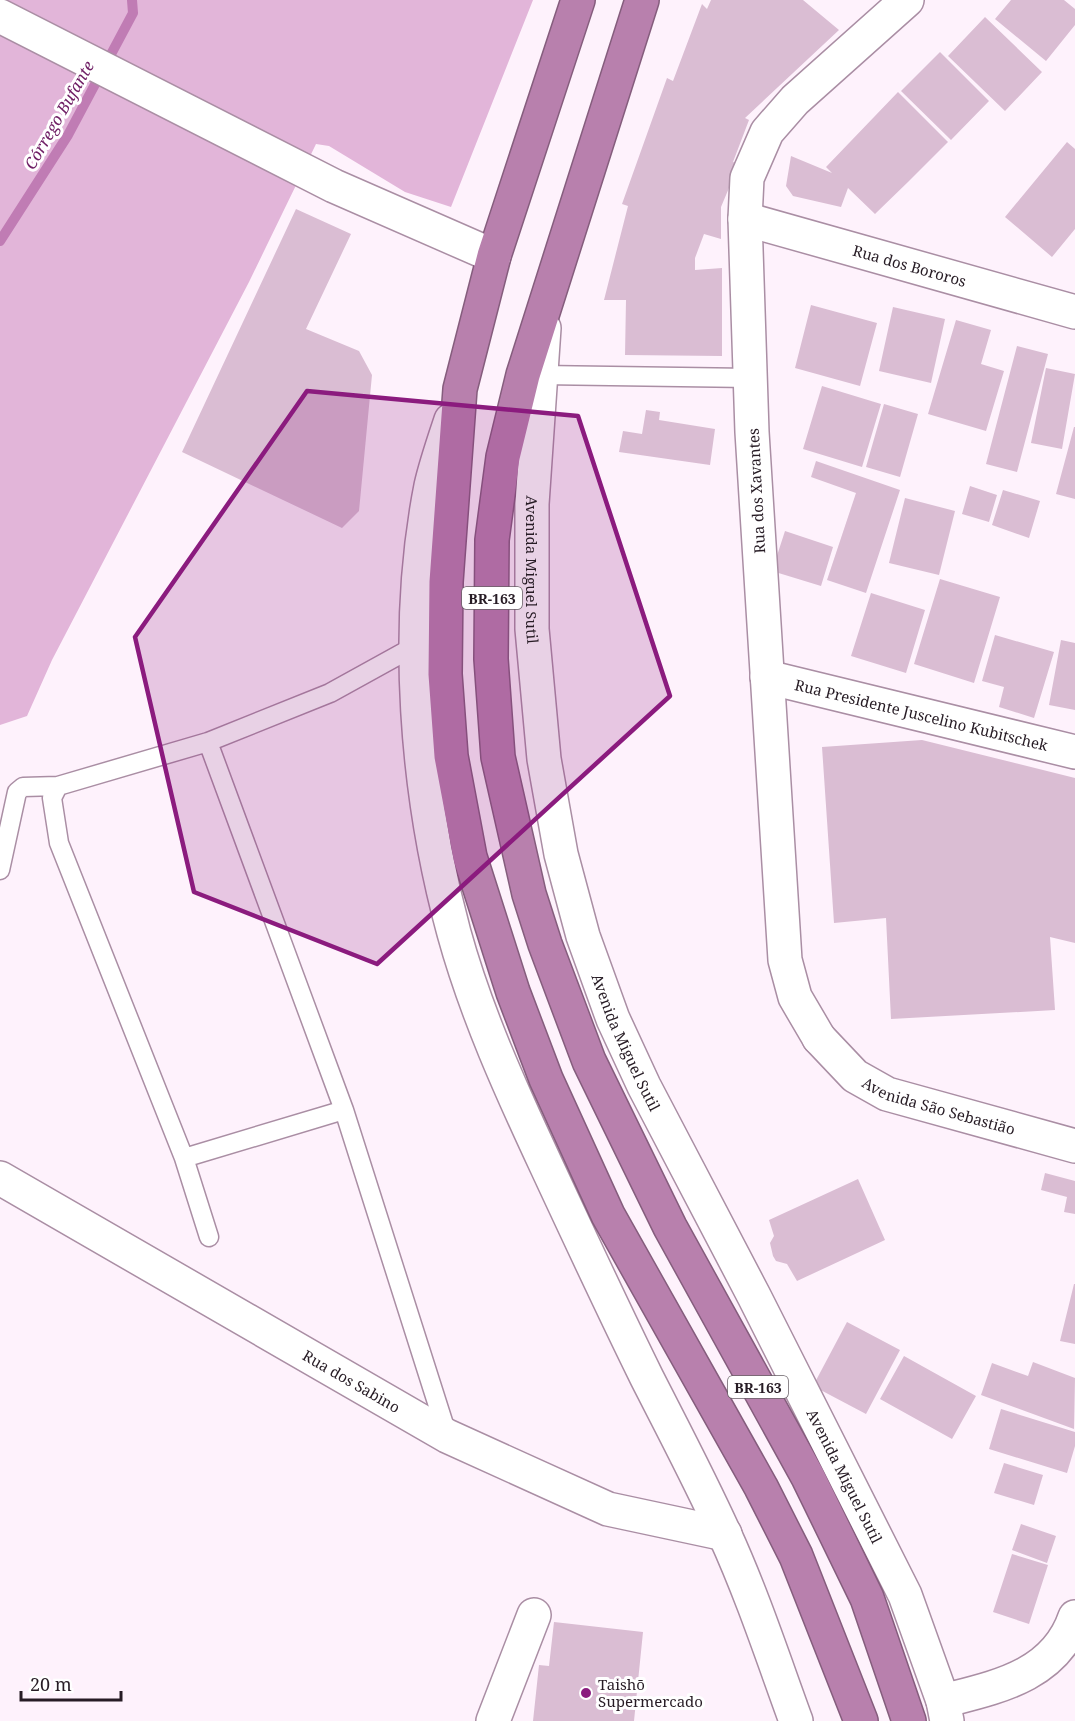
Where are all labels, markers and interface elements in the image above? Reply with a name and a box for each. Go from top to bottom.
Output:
water label: Córrego Bufante [19,57,99,173]
street label: Rua dos Bororos [851,240,969,291]
street label: Rua dos Xavantes [743,428,769,554]
street label: Avenida Miguel Sutil [522,495,543,645]
road number: BR-163 [462,587,522,609]
street label: Rua Presidente Juscelino Kubitschek [793,674,1050,755]
street label: Avenida Miguel Sutil [587,971,665,1114]
street label: Avenida São Sebastião [859,1072,1018,1139]
street label: Rua dos Sabino [299,1345,404,1417]
road number: BR-163 [728,1376,788,1398]
street label: Avenida Miguel Sutil [803,1405,887,1547]
scale bar [21,1664,122,1702]
text: 20 m [30,1672,72,1696]
place label: Taishō Supermercado [598,1674,703,1711]
marker: Taishō Supermercado [579,1686,593,1700]

